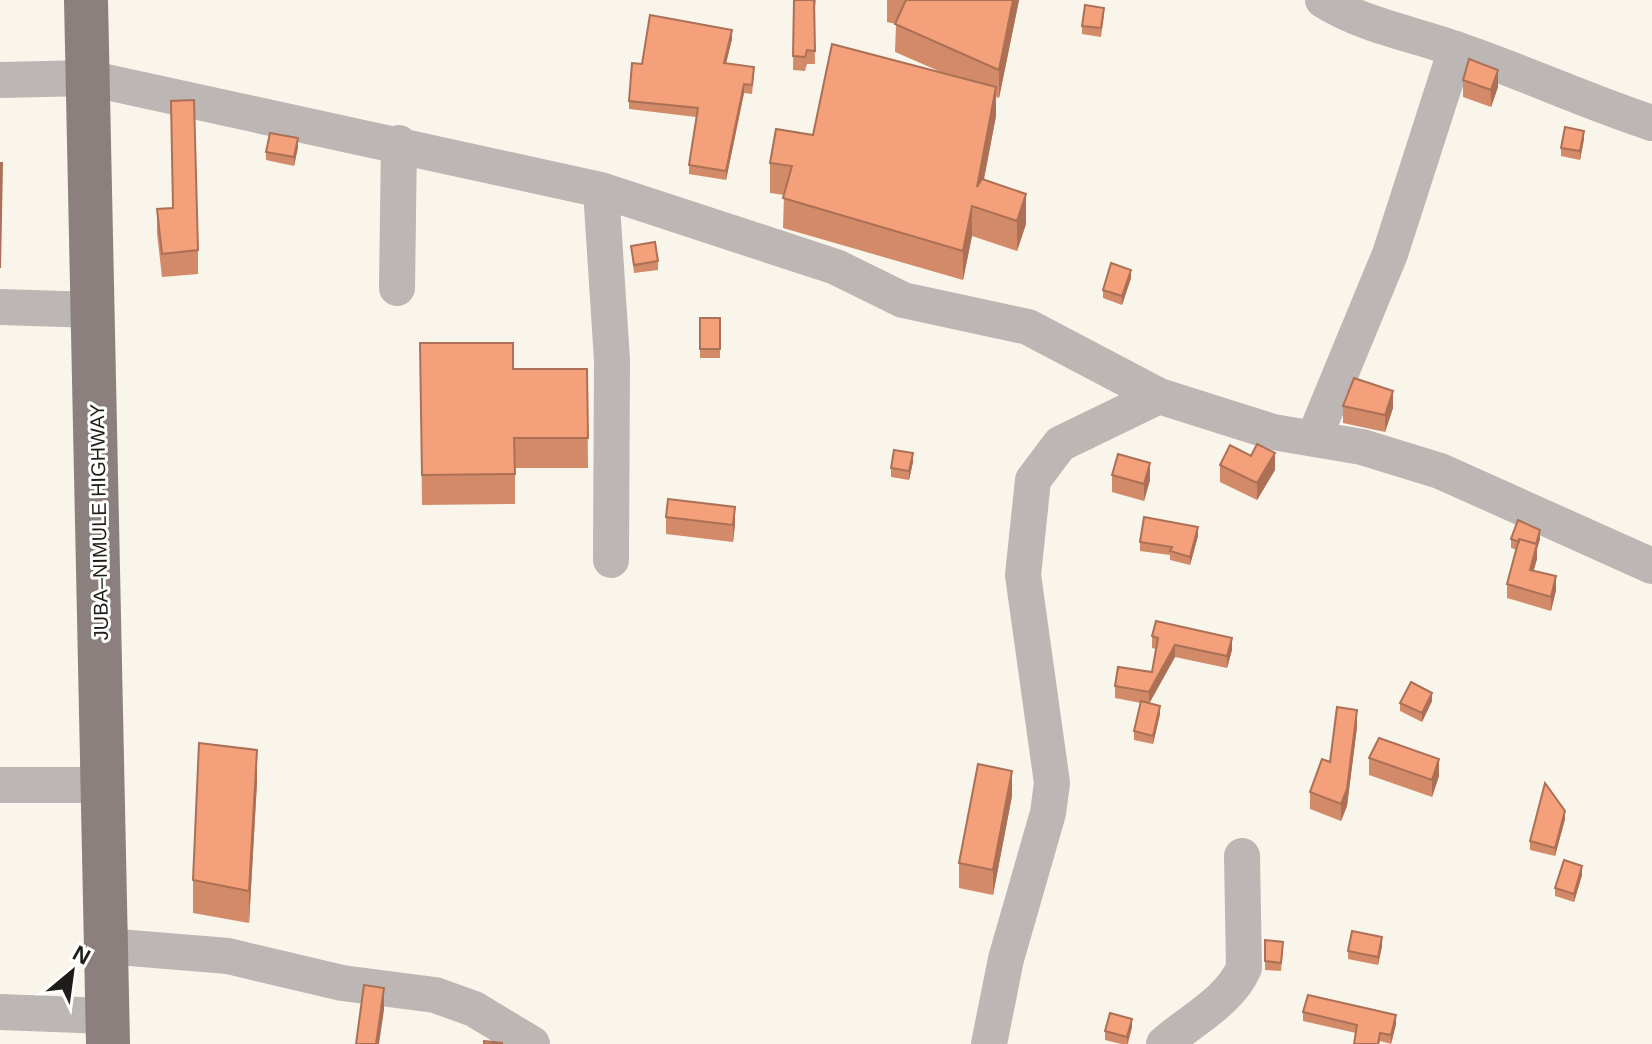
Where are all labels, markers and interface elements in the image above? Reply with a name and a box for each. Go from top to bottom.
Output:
street label: JUBA–NIMULE HIGHWAY [86,403,112,641]
north arrow [32,932,112,1012]
text: N [68,940,94,970]

